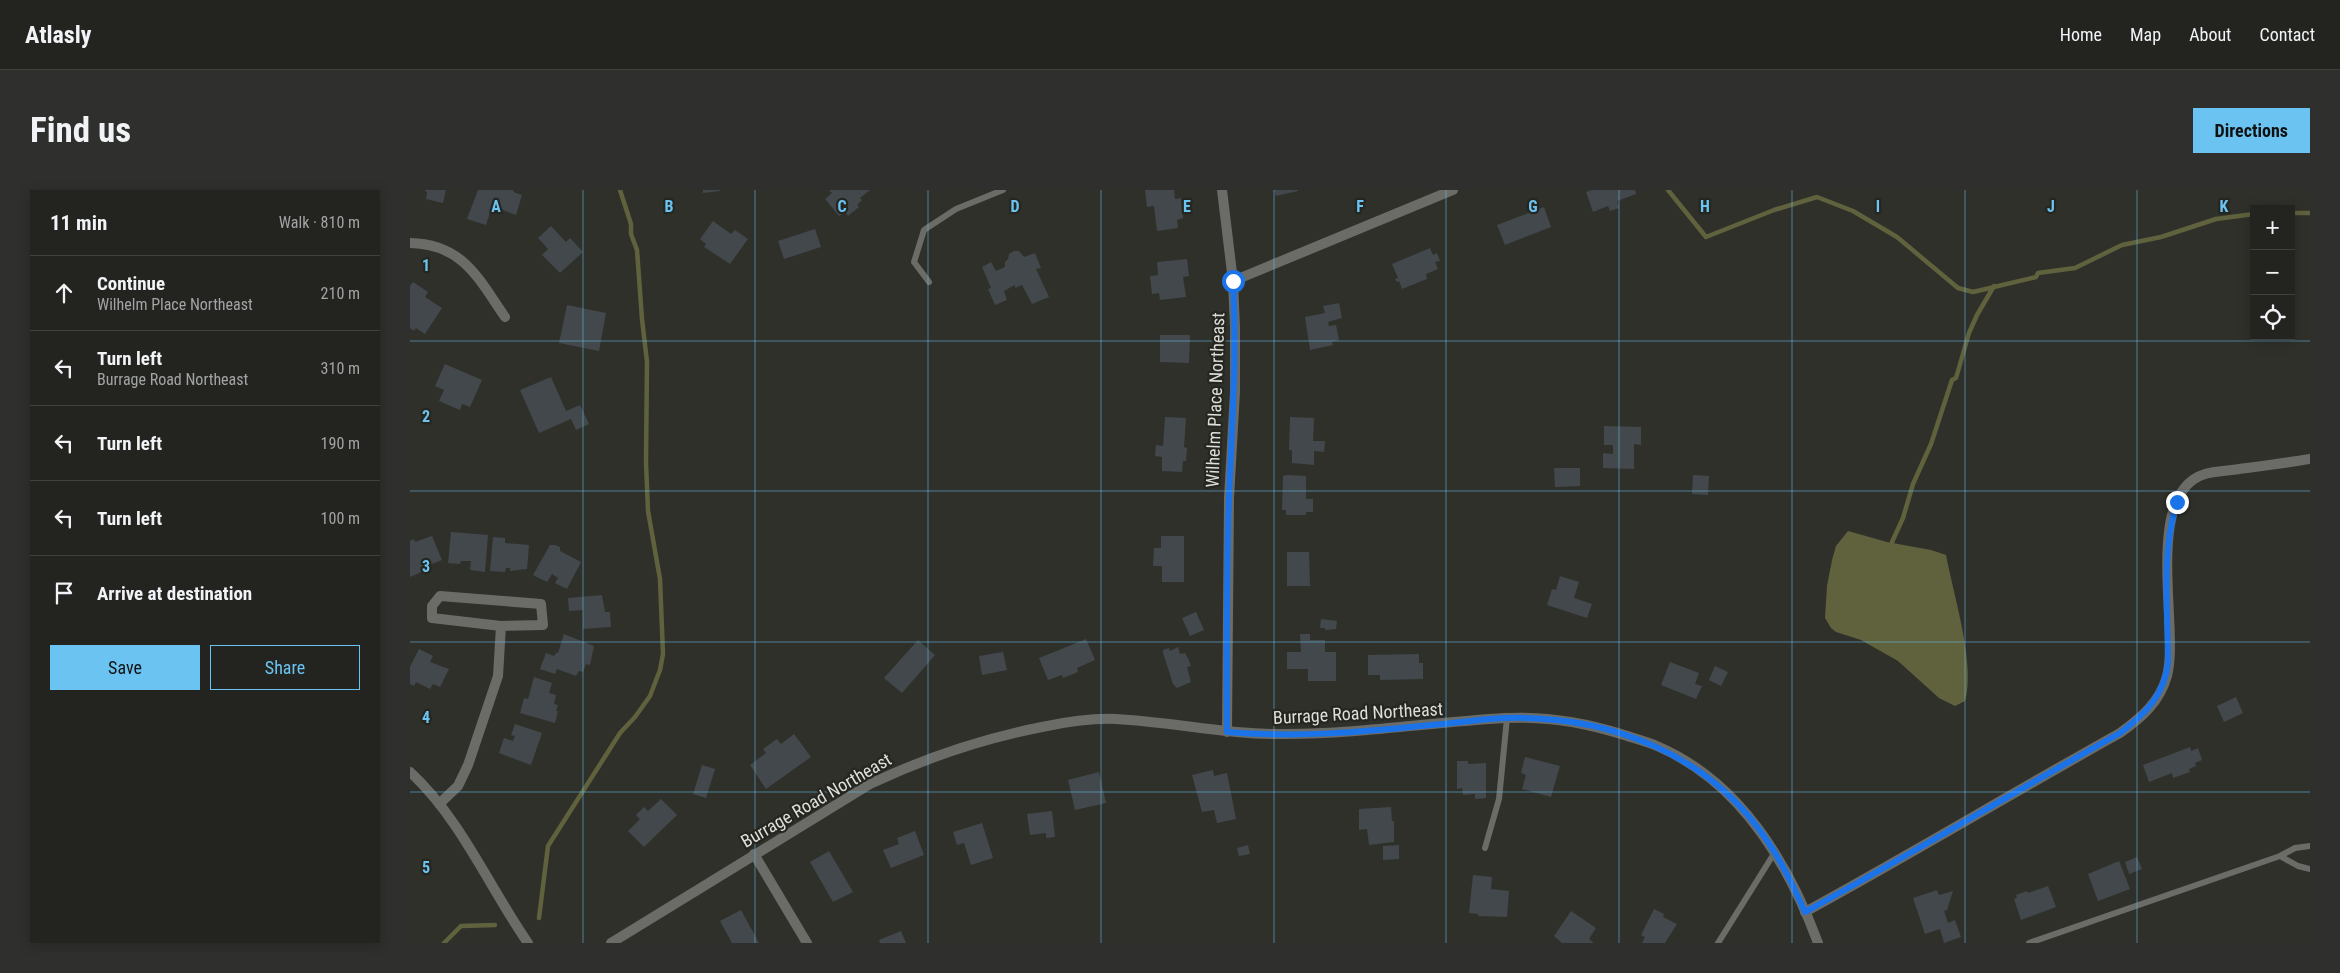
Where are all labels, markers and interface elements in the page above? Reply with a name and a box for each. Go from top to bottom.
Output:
text: Atlasly [25,21,91,49]
text: Home [2060,24,2102,45]
text: Map [2130,24,2161,45]
text: About [2189,24,2231,45]
text: Contact [2259,24,2315,45]
button: Directions [2193,108,2310,153]
text: Find us [30,110,131,151]
text: A [491,197,501,216]
text: B [665,197,674,216]
text: C [837,197,847,216]
text: D [1010,197,1020,216]
text: E [1183,197,1191,216]
text: F [1356,197,1364,216]
text: G [1528,197,1538,216]
text: H [1700,197,1710,216]
text: I [1876,197,1880,216]
text: J [2047,197,2055,216]
text: K [2220,197,2229,216]
map controls [2250,205,2295,340]
button: + [2250,205,2295,250]
text: 11 min [50,211,107,235]
text: Walk · 810 m [279,213,360,232]
button: − [2250,250,2295,295]
text: 1 [422,256,430,275]
route start [1222,270,1245,293]
text: Continue [97,272,165,295]
icon: ahead [50,279,78,307]
text: 210 m [321,284,360,303]
text: Wilhelm Place Northeast [97,295,253,314]
button: locate [2250,295,2295,340]
street label: Wilhelm Place Northeast [1201,312,1229,488]
text: Turn left [97,347,162,370]
icon: left [50,354,78,382]
text: 310 m [321,359,360,378]
text: Burrage Road Northeast [97,370,248,389]
text: 2 [422,407,430,426]
icon: left [50,429,78,457]
text: Turn left [97,432,162,455]
text: 190 m [321,434,360,453]
route end [2166,491,2189,514]
icon: left [50,504,78,532]
text: Turn left [97,507,162,530]
text: 100 m [321,509,360,528]
text: 3 [422,557,430,576]
icon: arrive [50,579,78,607]
text: Arrive at destination [97,582,252,605]
button: Save [50,645,200,690]
button: Share [210,645,360,690]
street label: Burrage Road Northeast [1272,698,1444,728]
text: 4 [422,708,430,727]
street label: Burrage Road Northeast [737,748,895,852]
text: 5 [422,858,430,877]

